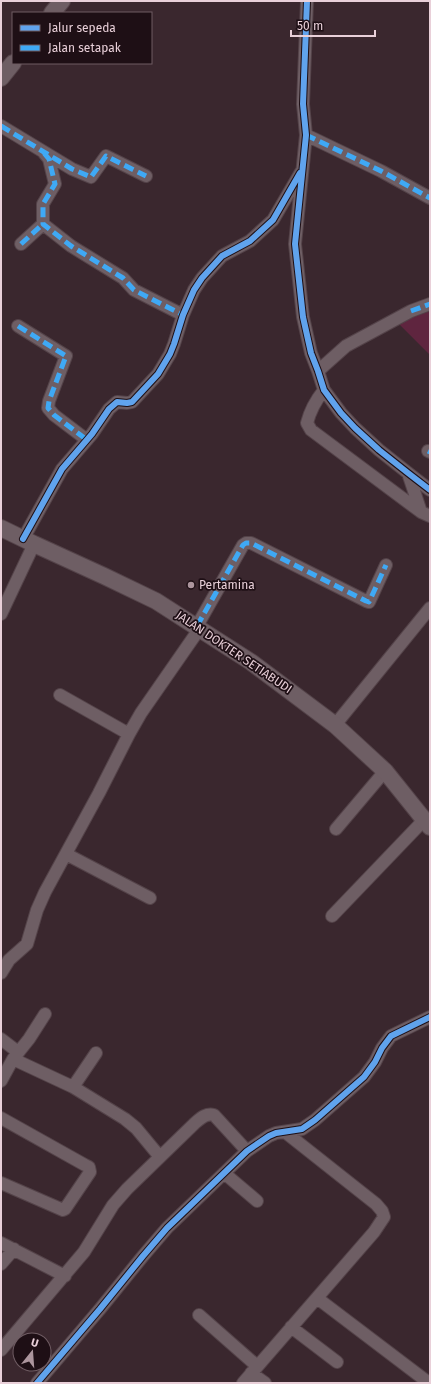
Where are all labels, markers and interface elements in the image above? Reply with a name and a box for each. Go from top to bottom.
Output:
legend [12,12,152,64]
scale bar [291,12,375,38]
text: 50 m [297,19,323,33]
text: Jalur sepeda [48,21,116,35]
text: Jalan setapak [48,41,122,55]
place label: Pertamina [199,578,255,592]
marker: Pertamina [186,580,196,590]
street label: JALAN DOKTER SETIABUDI [173,608,295,696]
north arrow [12,1332,52,1372]
text: U [29,1336,40,1350]

